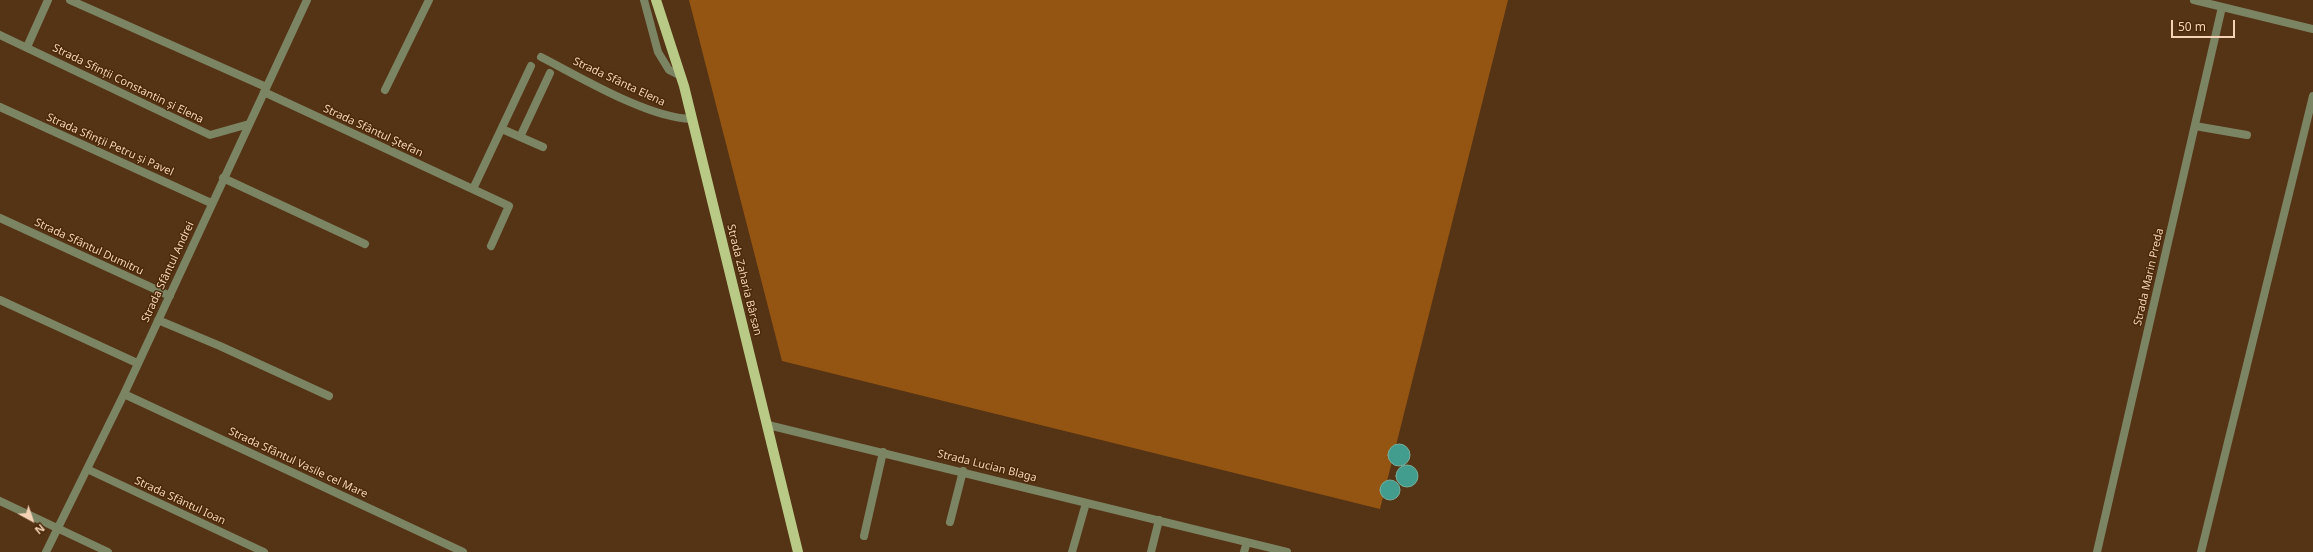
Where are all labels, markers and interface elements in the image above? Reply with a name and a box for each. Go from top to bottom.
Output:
scale bar [2173,12,2237,38]
text: 50 m [2178,18,2206,35]
street label: Strada Sfinții Constantin și Elena [50,42,206,126]
street label: Strada Sfânta Elena [571,55,667,109]
street label: Strada Sfântul Ștefan [321,102,425,160]
street label: Strada Sfinții Petru și Pavel [44,111,176,179]
street label: Strada Sfântul Dumitru [32,216,146,278]
street label: Strada Sfântul Andrei [139,220,197,324]
street label: Strada Zaharia Bârsan [724,223,764,337]
street label: Strada Marin Preda [2131,227,2167,327]
street label: Strada Sfântul Vasile cel Mare [226,425,370,501]
street label: Strada Lucian Blaga [936,447,1038,485]
street label: Strada Sfântul Ioan [132,474,228,528]
north arrow [12,500,52,540]
text: N [32,521,48,538]

